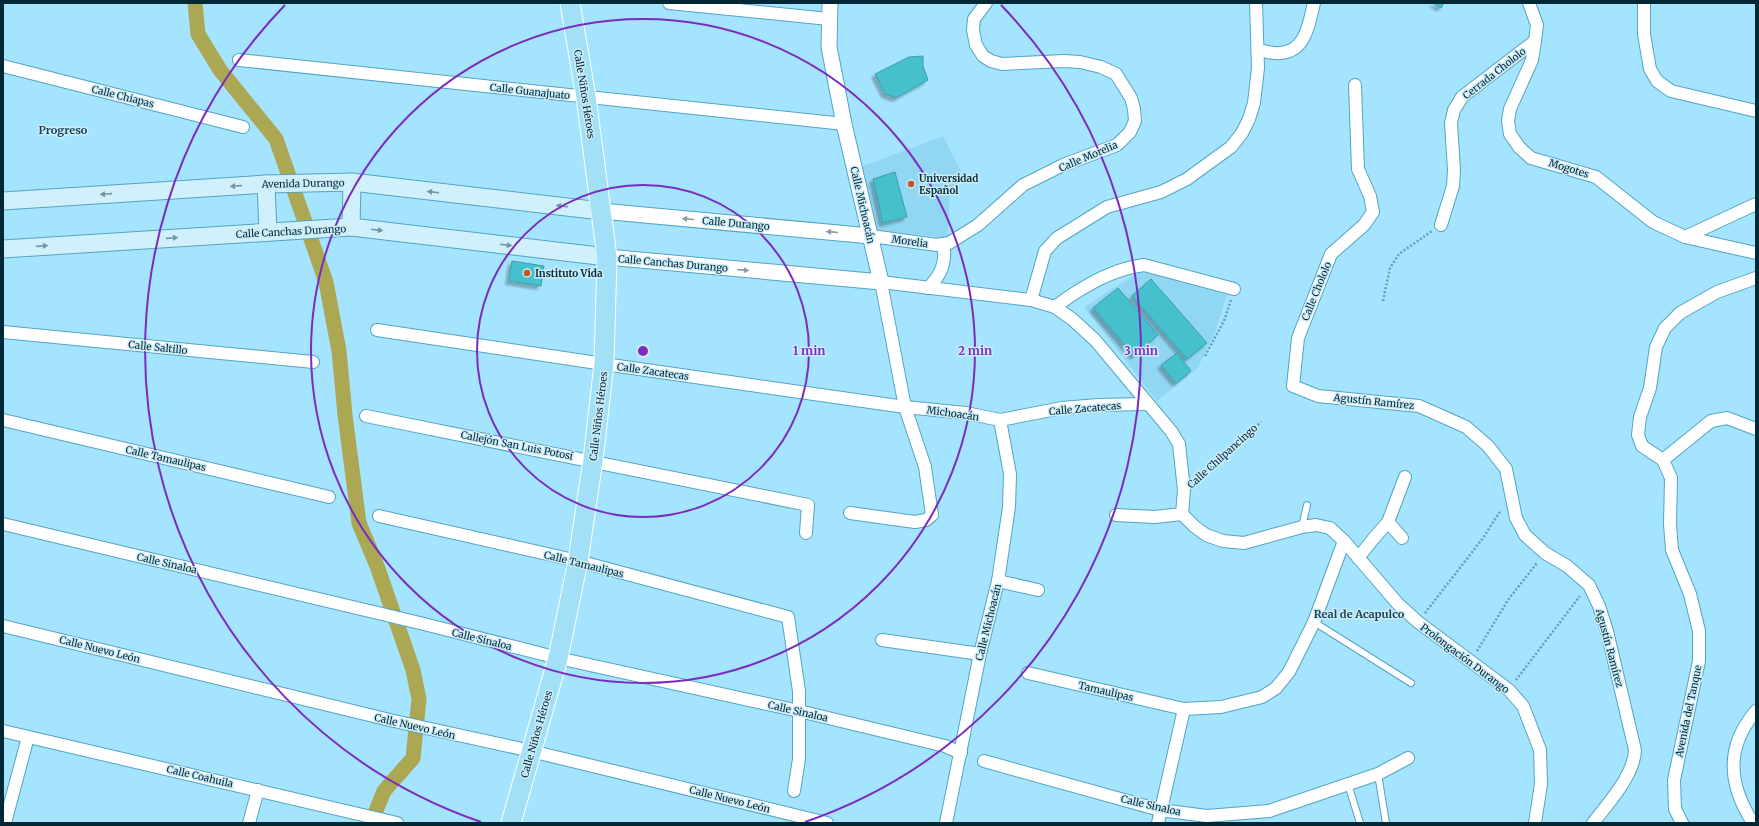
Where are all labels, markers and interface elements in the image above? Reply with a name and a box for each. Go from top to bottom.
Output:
street label: Cerrada Chololo [1460,45,1529,102]
street label: Calle Niños Héroes [571,49,598,140]
street label: Calle Guanajuato [489,81,571,102]
street label: Calle Chiapas [90,82,156,111]
district label: Progreso [39,123,88,137]
street label: Calle Morelia [1057,138,1120,175]
street label: Mogotes [1547,156,1591,181]
street label: Calle Michoacán [847,165,878,245]
place label: Universidad Español [919,172,978,197]
street label: Avenida Durango [261,176,345,191]
marker: Universidad Español [906,179,916,189]
one-way arrow [230,182,242,189]
one-way arrow [427,188,439,195]
one-way arrow [100,191,112,198]
one-way arrow [556,203,568,210]
street label: Calle Durango [702,214,770,233]
one-way arrow [682,216,694,222]
street label: Calle Canchas Durango [236,222,347,241]
one-way arrow [371,227,383,234]
one-way arrow [826,229,838,236]
street label: Morelia [891,233,930,251]
one-way arrow [166,235,178,242]
one-way arrow [500,242,512,248]
one-way arrow [36,243,48,250]
street label: Calle Canchas Durango [617,252,729,275]
street label: Calle Chololo [1299,260,1334,323]
one-way arrow [737,266,749,273]
place label: Instituto Vida [535,267,603,280]
marker: Instituto Vida [522,268,532,278]
street label: Calle Saltillo [128,338,188,357]
text: 1 min [793,343,825,358]
text: 2 min [958,343,992,358]
text: 3 min [1124,343,1158,358]
centre of rings [636,344,650,358]
street label: Calle Zacatecas [616,360,690,383]
street label: Calle Niños Héroes [587,370,610,462]
street label: Agustín Ramírez [1332,391,1415,412]
street label: Calle Zacatecas [1048,399,1122,418]
street label: Michoacán [926,403,980,424]
street label: Calle Chilpancingo [1185,421,1260,491]
street label: Callejón San Luis Potosí [460,428,575,463]
street label: Calle Tamaulipas [124,443,207,474]
street label: Calle Tamaulipas [542,548,625,581]
street label: Calle Sinaloa [136,550,199,577]
street label: Calle Michoacán [973,582,1004,662]
street label: Agustín Ramírez [1593,606,1626,689]
district label: Real de Acapulco [1314,607,1405,621]
street label: Prolongación Durango [1418,621,1512,696]
street label: Calle Sinaloa [451,626,514,653]
street label: Calle Nuevo León [58,633,142,666]
street label: Avenida del Tanque [1672,664,1705,759]
street label: Tamaulipas [1077,679,1135,704]
street label: Calle Niños Héroes [518,689,555,779]
street label: Calle Sinaloa [767,698,830,725]
street label: Calle Nuevo León [373,711,457,742]
street label: Calle Coahuila [165,763,235,791]
street label: Calle Nuevo León [688,783,772,816]
street label: Calle Sinaloa [1120,792,1183,819]

